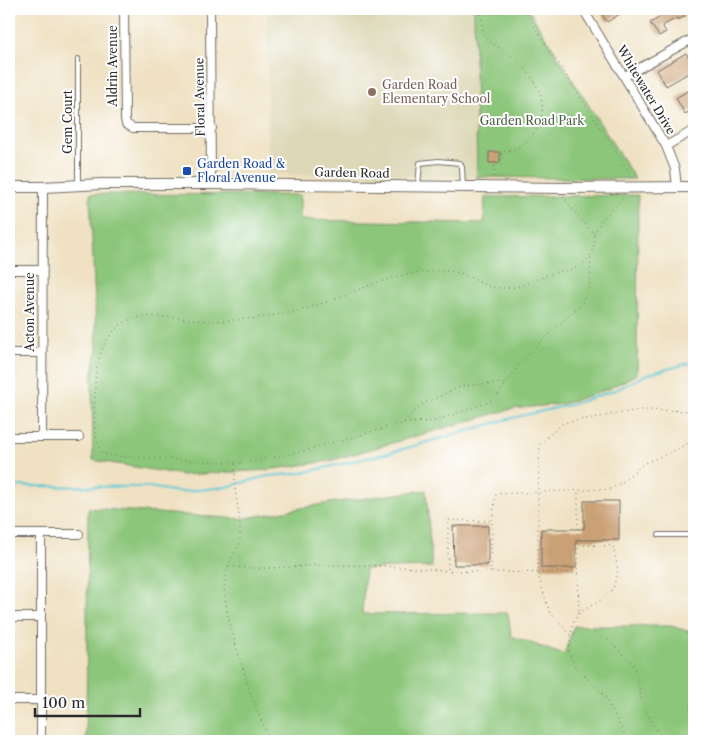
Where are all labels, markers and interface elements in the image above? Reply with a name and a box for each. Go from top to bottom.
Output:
street label: Aldrin Avenue [105,25,120,108]
street label: Whitewater Drive [613,42,679,137]
street label: Floral Avenue [191,57,208,137]
place label: Garden Road Elementary School [382,77,491,106]
marker: Garden Road Elementary School [366,86,378,98]
street label: Gem Court [60,89,75,154]
park label: Garden Road Park [480,113,585,128]
place label: Garden Road & Floral Avenue [197,156,286,185]
street label: Garden Road [314,164,390,181]
marker: Garden Road & Floral Avenue [181,165,193,177]
street label: Acton Avenue [22,272,37,353]
scale bar [35,685,140,717]
text: 100 m [42,693,85,712]

